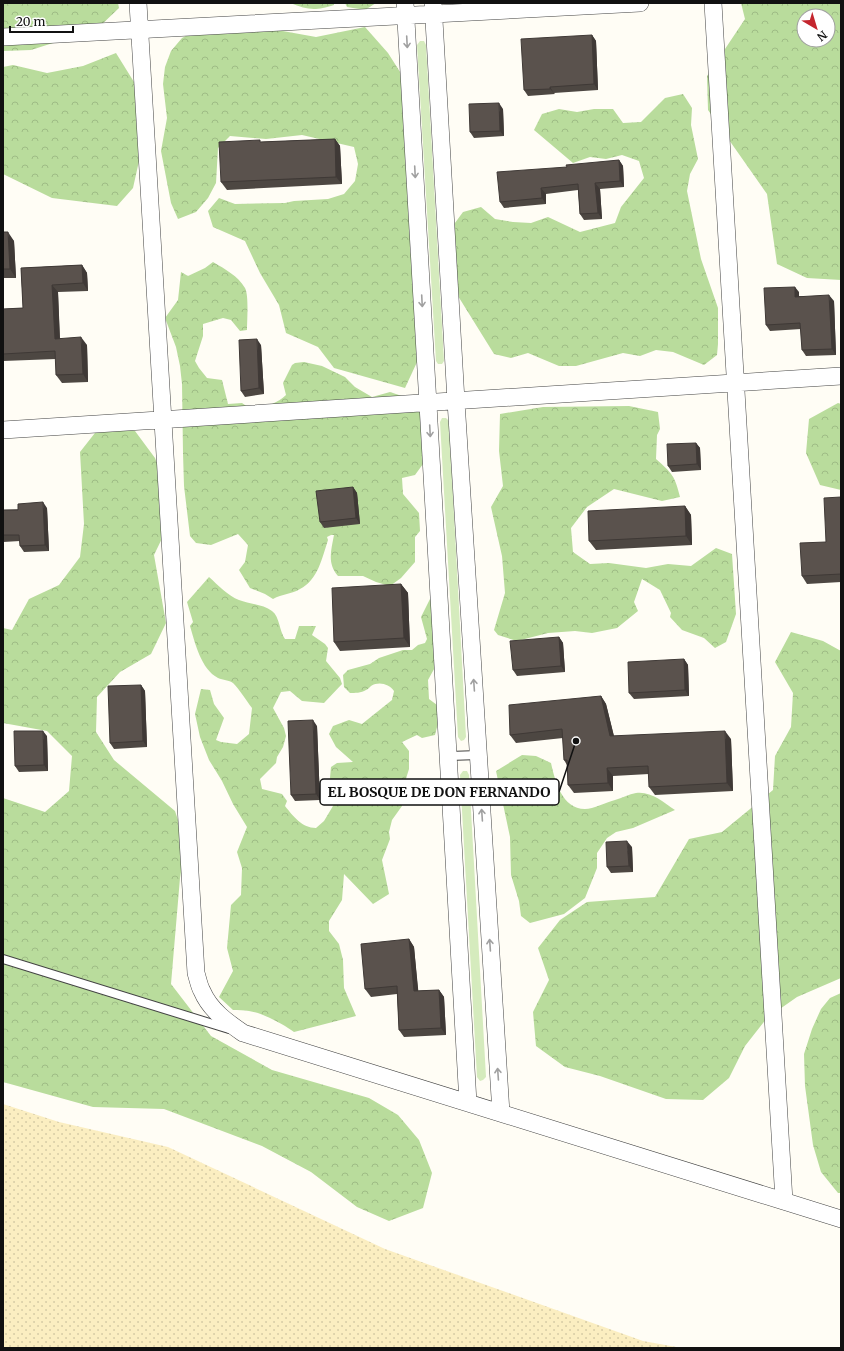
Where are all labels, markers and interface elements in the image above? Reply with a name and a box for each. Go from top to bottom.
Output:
scale bar [10,8,73,34]
north arrow [796,8,836,48]
text: 20 m [16,14,45,29]
text: N [814,28,830,44]
one-way arrow [404,35,411,48]
one-way arrow [411,165,418,178]
one-way arrow [419,295,426,308]
one-way arrow [426,424,434,437]
one-way arrow [471,679,478,692]
callout: EL BOSQUE DE DON FERNANDO [320,779,559,805]
text: EL BOSQUE DE DON FERNANDO [328,783,550,801]
one-way arrow [479,809,486,822]
one-way arrow [487,939,494,952]
one-way arrow [495,1068,502,1081]

